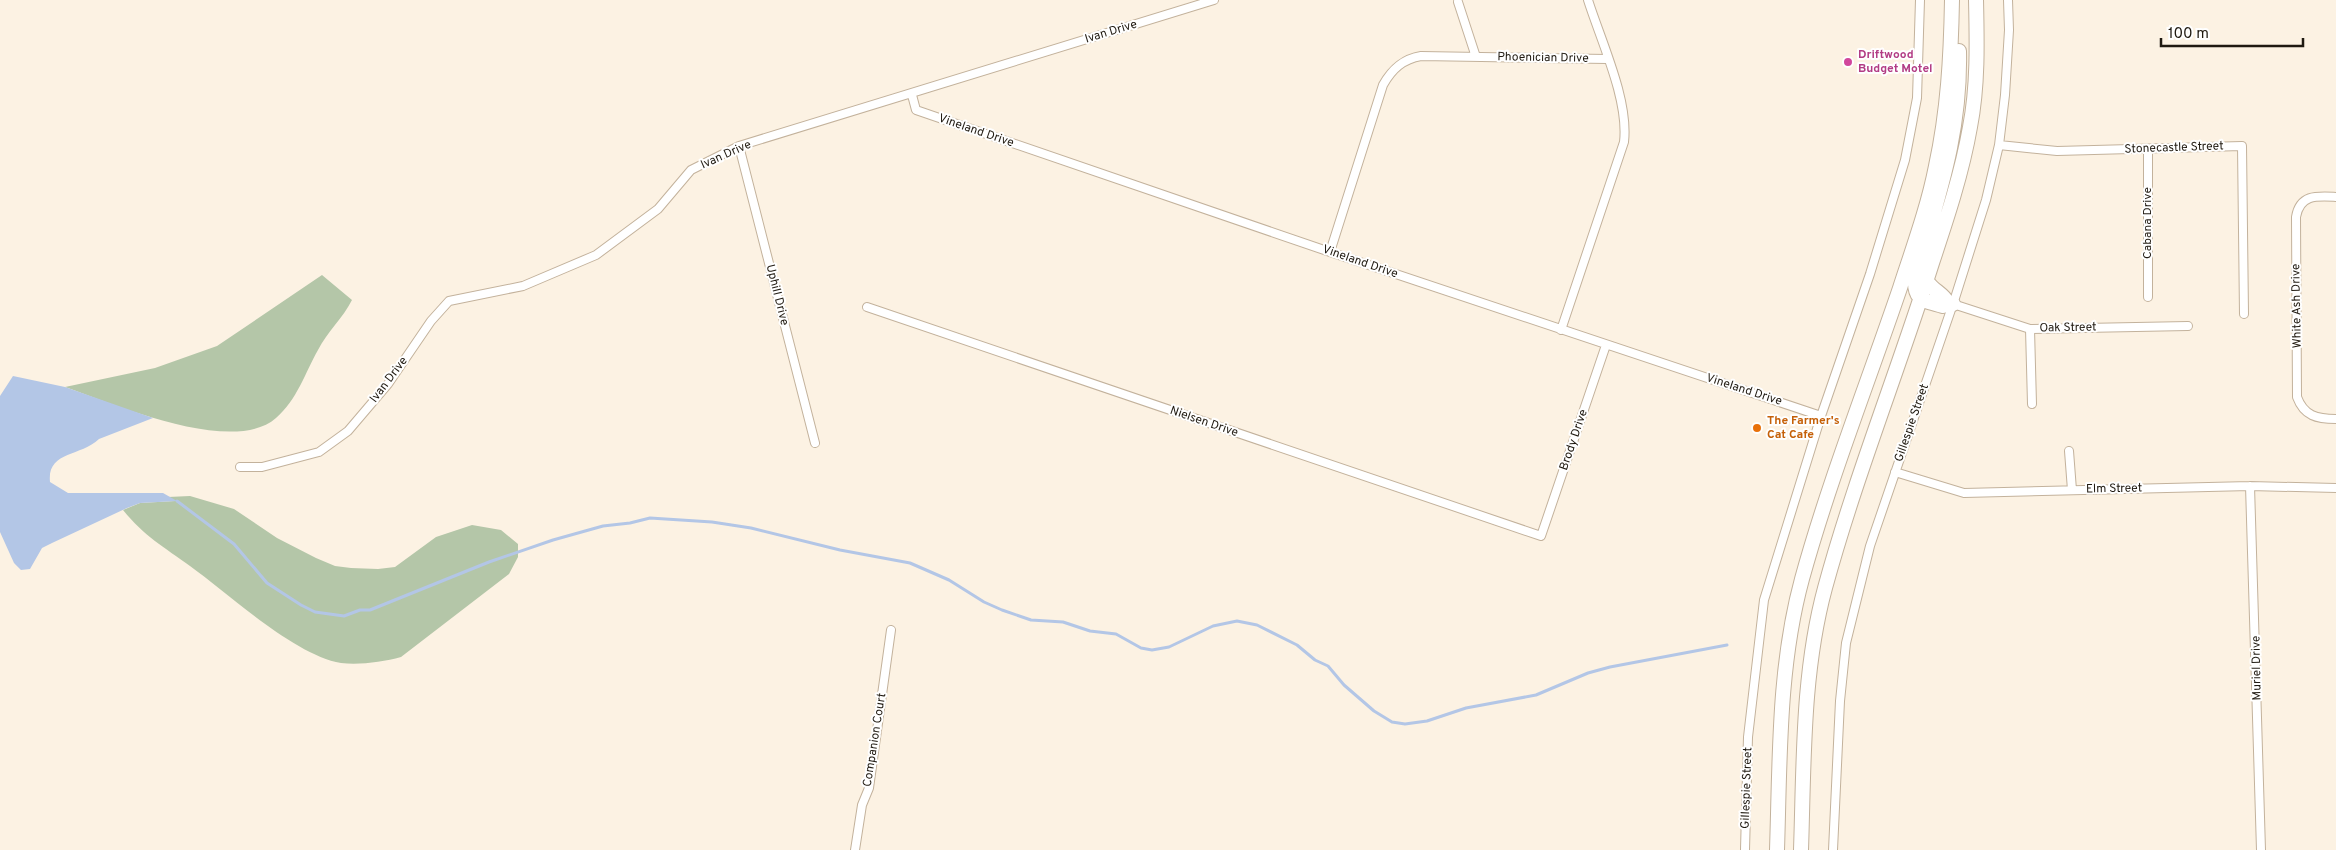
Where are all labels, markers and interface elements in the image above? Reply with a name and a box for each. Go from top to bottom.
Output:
scale bar [2161,15,2304,47]
street label: Ivan Drive [1083,16,1139,48]
text: 100 m [2168,25,2209,44]
place label: Driftwood Budget Motel [1858,47,1933,77]
street label: Phoenician Drive [1497,49,1589,67]
marker: Driftwood Budget Motel [1842,56,1854,68]
street label: Vineland Drive [936,111,1016,151]
street label: Ivan Drive [698,137,754,173]
street label: Stonecastle Street [2124,138,2224,158]
street label: Cabana Drive [2140,187,2156,259]
street label: Vineland Drive [1320,242,1400,282]
street label: Uphill Drive [762,263,792,327]
street label: White Ash Drive [2288,263,2306,349]
street label: Oak Street [2039,320,2097,336]
street label: Ivan Drive [366,354,412,406]
street label: Vineland Drive [1704,370,1784,410]
street label: Gillespie Street [1891,382,1933,464]
street label: Nielsen Drive [1168,403,1240,441]
street label: Brody Drive [1556,407,1592,473]
place label: The Farmer's Cat Cafe [1767,413,1840,443]
marker: The Farmer's Cat Cafe [1751,422,1763,434]
street label: Elm Street [2086,481,2142,497]
street label: Muriel Drive [2248,635,2266,701]
street label: Companion Court [860,692,890,788]
street label: Gillespie Street [1738,747,1756,829]

